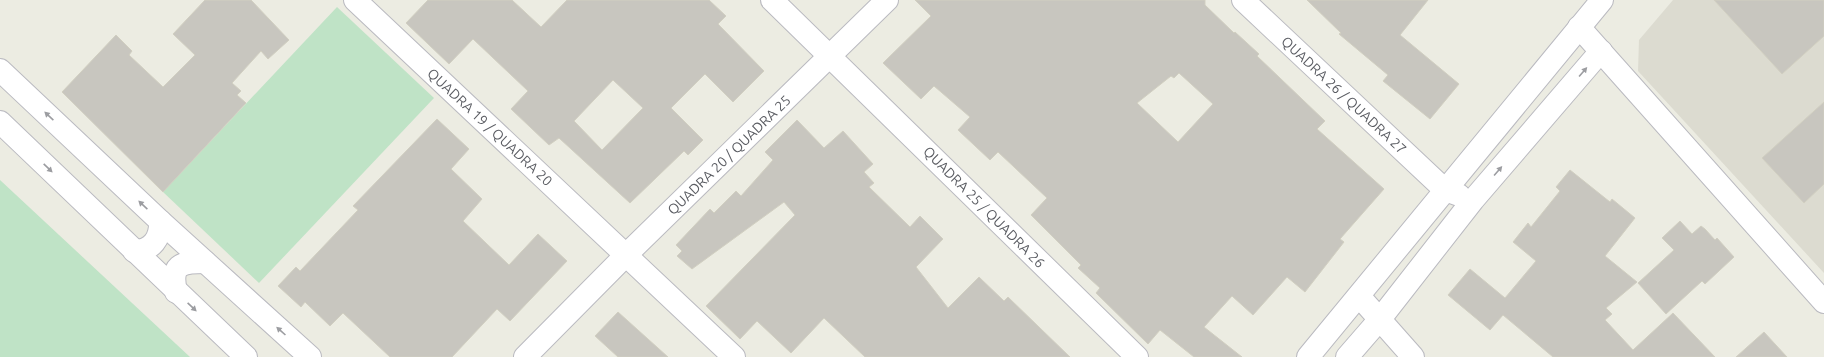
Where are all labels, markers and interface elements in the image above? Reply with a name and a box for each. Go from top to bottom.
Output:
street label: QUADRA 26 / QUADRA 27 [1278,33,1410,157]
street label: QUADRA 19 / QUADRA 20 [424,65,556,189]
one-way arrow [1578,67,1587,76]
street label: QUADRA 20 / QUADRA 25 [664,92,794,218]
one-way arrow [44,111,54,121]
street label: QUADRA 25 / QUADRA 26 [920,143,1048,271]
one-way arrow [43,164,53,173]
one-way arrow [1494,165,1503,176]
one-way arrow [138,200,148,210]
one-way arrow [187,302,197,312]
one-way arrow [275,326,286,335]

